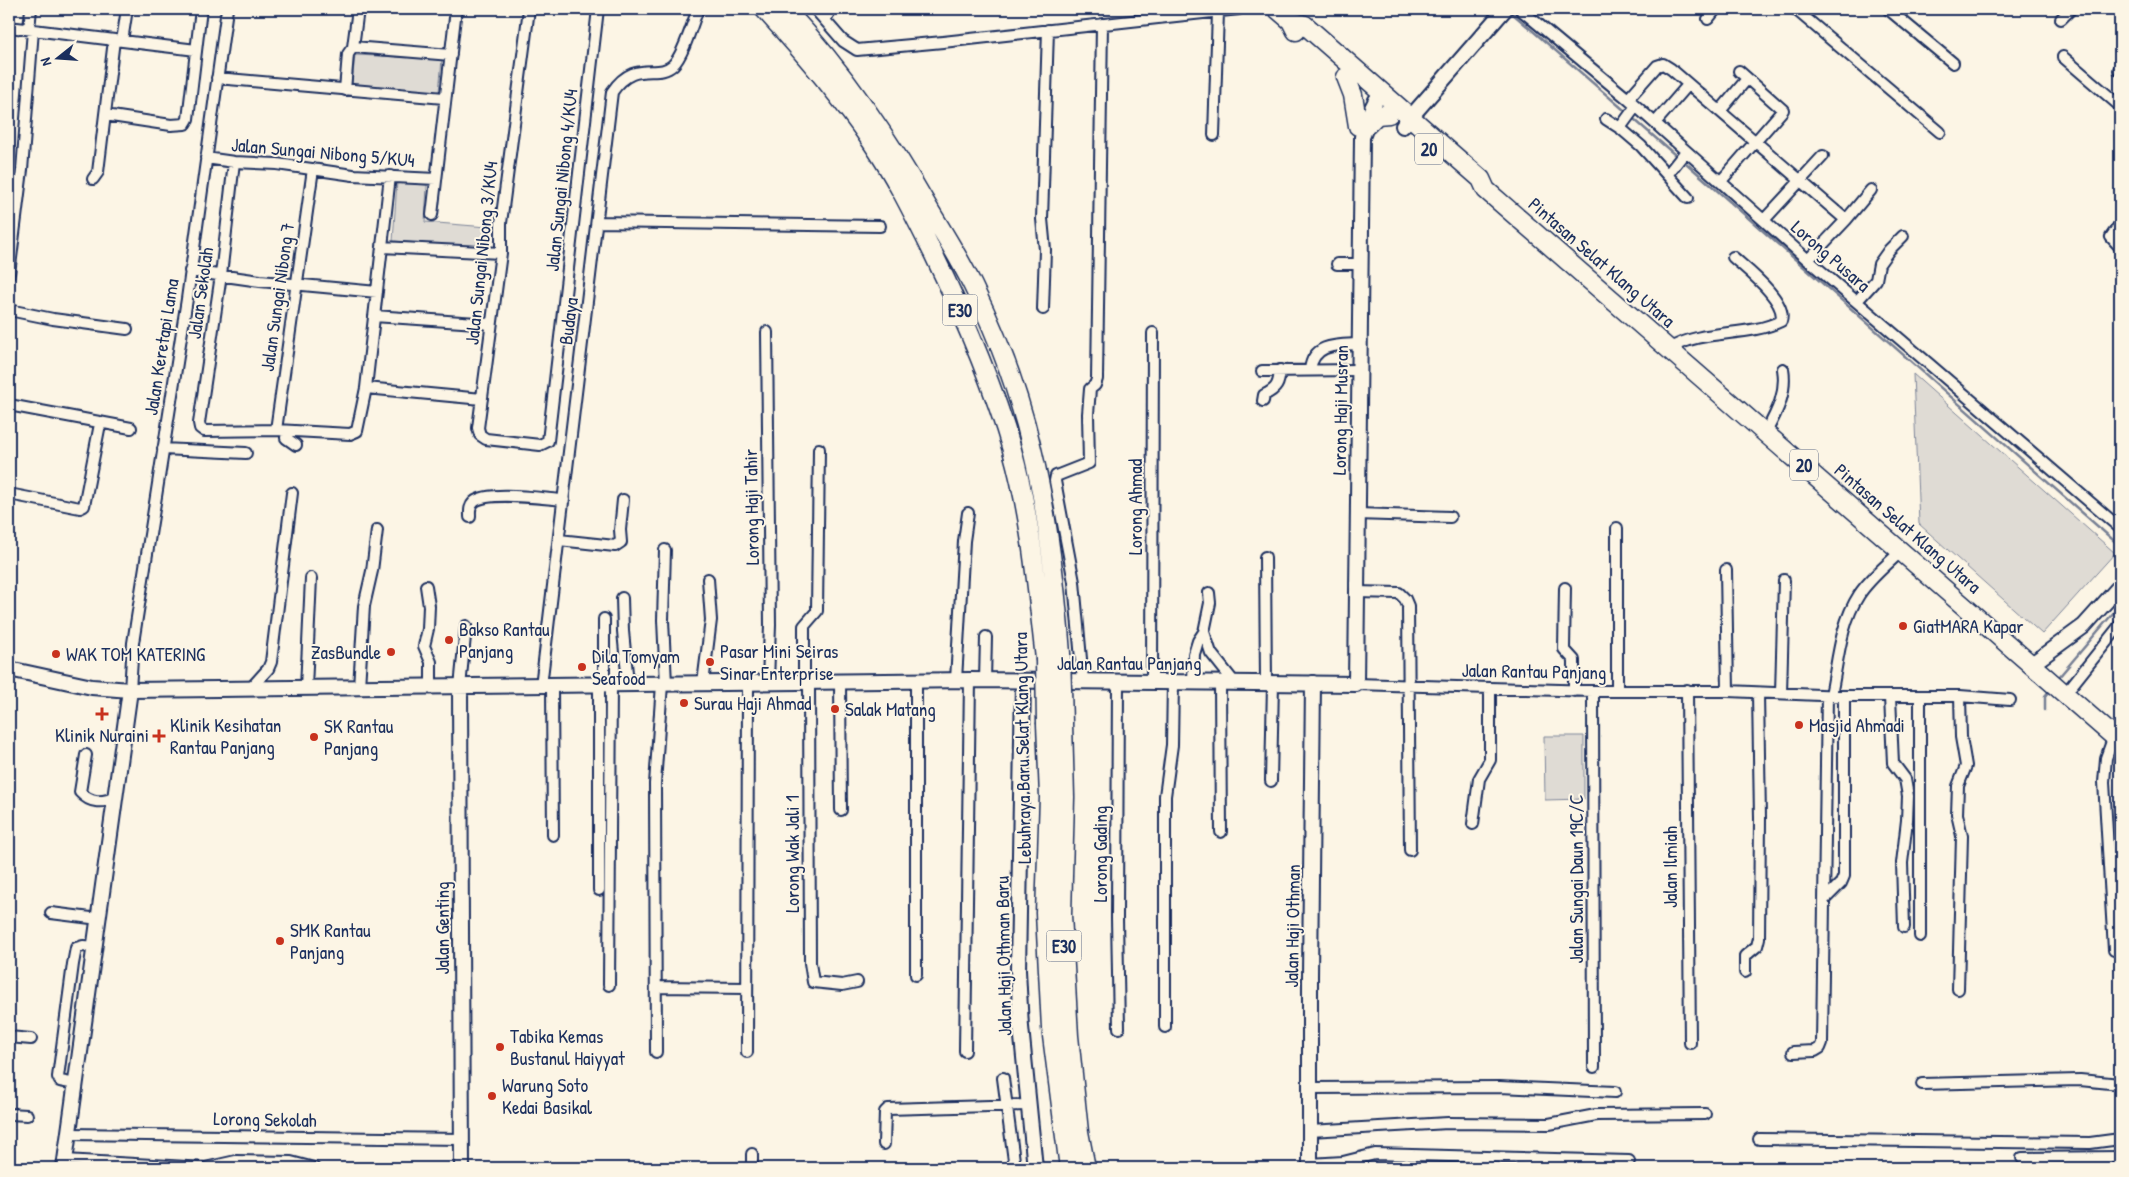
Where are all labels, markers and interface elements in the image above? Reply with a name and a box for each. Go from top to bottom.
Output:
north arrow [32,32,82,82]
text: N [35,55,55,68]
street label: Jalan Sungai Nibong 4/KU4 [538,87,584,273]
street label: Jalan Sungai Nibong 5/KU4 [230,131,416,173]
road number: 20 [1415,134,1443,164]
street label: Jalan Sungai Nibong 3/KU4 [458,160,504,346]
street label: Pintasan Selat Klang Utara [1523,191,1681,333]
street label: Lorong Pusara [1786,214,1877,298]
street label: Jalan Sungai Nibong 7 [254,221,300,373]
street label: Jalan Sekolah [181,245,219,340]
street label: Jalan Keretapi Lama [137,276,185,417]
road number: E30 [942,294,978,326]
street label: Budaya [552,295,584,346]
street label: Lorong Haji Musran [1326,345,1354,475]
street label: Lorong Haji Tahir [737,448,765,565]
road number: 20 [1790,450,1818,480]
street label: Pintasan Selat Klang Utara [1829,457,1987,599]
street label: Lorong Ahmad [1122,458,1148,555]
place label: GiatMARA Kapar [1913,613,2024,639]
place label: Bakso Rantau Panjang [459,616,550,664]
marker: GiatMARA Kapar [1897,620,1909,632]
street label: Lebuhraya Baru Selat Klang Utara [1007,631,1037,864]
marker: Bakso Rantau Panjang [443,634,455,646]
place label: Pasar Mini Seiras Sinar Enterprise [720,638,838,686]
place label: ZasBundle [311,639,381,665]
place label: WAK TOM KATERING [66,641,205,667]
place label: Dila Tomyam Seafood [592,643,680,691]
marker: ZasBundle [385,646,397,658]
marker: WAK TOM KATERING [50,648,62,660]
street label: Jalan Rantau Panjang [1057,650,1201,676]
marker: Pasar Mini Seiras Sinar Enterprise [704,656,716,668]
street label: Jalan Rantau Panjang [1461,657,1607,685]
marker: Dila Tomyam Seafood [576,661,588,673]
place label: Surau Haji Ahmad [694,690,812,716]
place label: Salak Matang [845,696,936,722]
marker: Surau Haji Ahmad [678,697,690,709]
marker: Salak Matang [829,703,841,715]
marker: Klinik Nuraini [95,707,109,721]
place label: Klinik Kesihatan Rantau Panjang [170,712,281,760]
place label: Masjid Ahmadi [1809,712,1905,738]
place label: SK Rantau Panjang [324,713,394,761]
marker: Masjid Ahmadi [1793,719,1805,731]
place label: Klinik Nuraini [55,722,149,748]
marker: Klinik Kesihatan Rantau Panjang [152,729,166,743]
marker: SK Rantau Panjang [308,731,320,743]
street label: Jalan Sungai Daun 19C/C [1563,794,1589,964]
street label: Lorong Wak Jali 1 [779,795,805,913]
street label: Lorong Gading [1087,806,1113,902]
street label: Jalan Ilmiah [1657,826,1683,908]
street label: Jalan Haji Othman [1278,864,1306,988]
street label: Jalan Haji Othman Baru [989,876,1017,1036]
street label: Jalan Genting [429,881,455,975]
place label: SMK Rantau Panjang [290,917,371,965]
road number: E30 [1046,930,1082,961]
marker: SMK Rantau Panjang [274,935,286,947]
place label: Tabika Kemas Bustanul Haiyyat [510,1023,625,1071]
marker: Tabika Kemas Bustanul Haiyyat [494,1041,506,1053]
place label: Warung Soto Kedai Basikal [502,1072,593,1120]
marker: Warung Soto Kedai Basikal [486,1090,498,1102]
street label: Lorong Sekolah [213,1105,317,1133]

